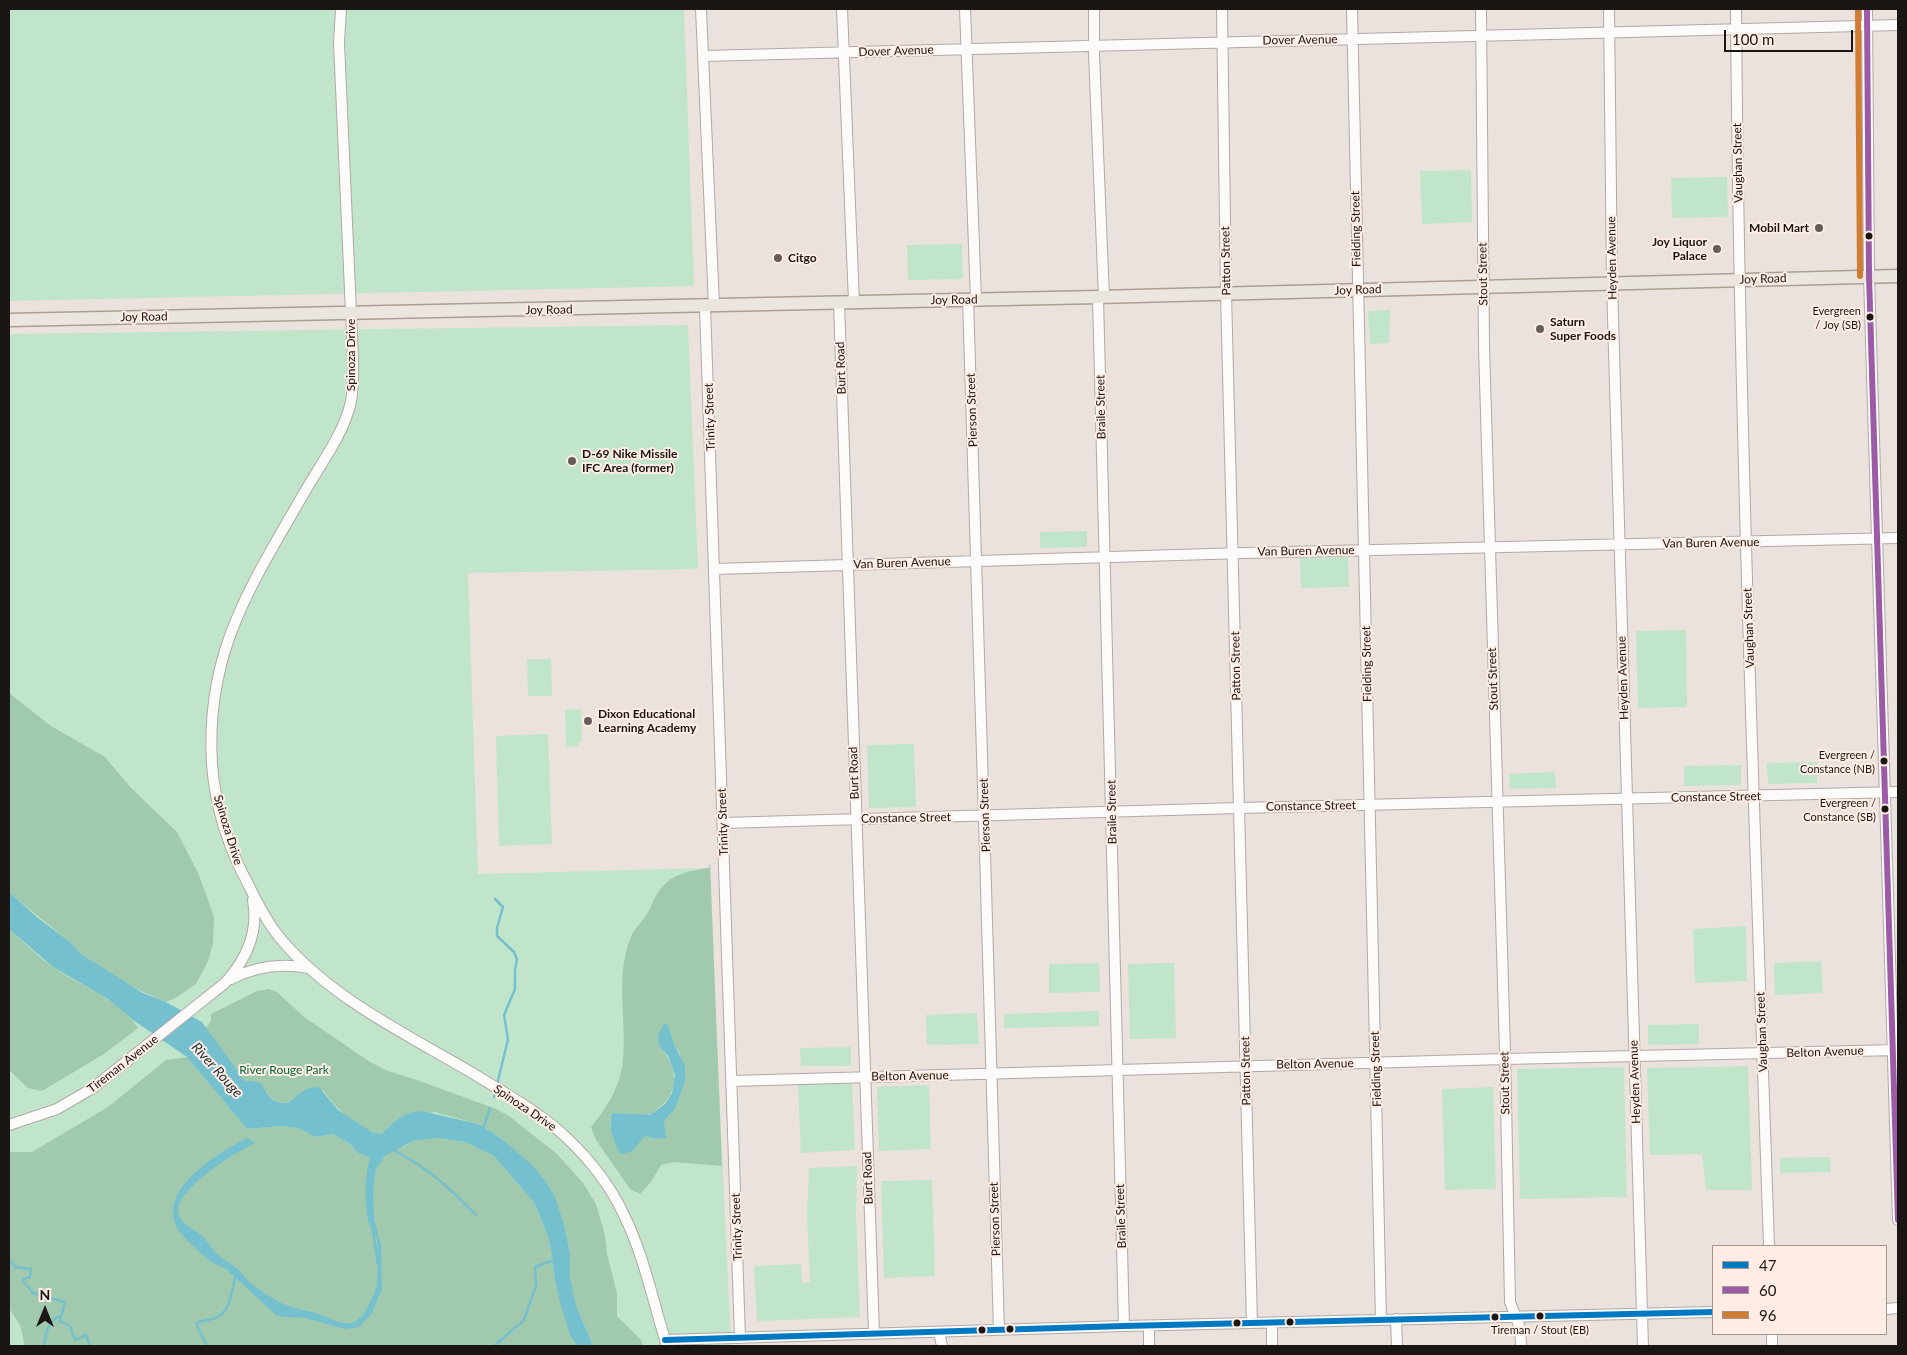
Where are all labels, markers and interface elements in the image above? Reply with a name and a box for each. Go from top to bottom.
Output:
scale bar [1727,20,1856,52]
text: 100 m [1732,30,1774,48]
street label: Dover Avenue [1262,32,1338,48]
street label: Dover Avenue [858,42,934,60]
street label: Vaughan Street [1730,123,1746,203]
street label: Fielding Street [1348,191,1364,267]
street label: Heyden Avenue [1604,216,1620,300]
place label: Mobil Mart [1749,221,1809,235]
marker: Mobil Mart [1813,222,1825,234]
street label: Patton Street [1218,226,1234,296]
unlabelled marker [1864,231,1874,241]
place label: Joy Liquor Palace [1652,235,1707,263]
street label: Stout Street [1475,242,1491,306]
marker: Joy Liquor Palace [1711,243,1723,255]
place label: Citgo [788,251,817,265]
marker: Citgo [772,252,784,264]
street label: Joy Road [1739,271,1787,287]
street label: Joy Road [1334,282,1382,298]
street label: Joy Road [930,292,978,308]
street label: Joy Road [525,302,573,318]
place label: Evergreen / Joy (SB) [1812,304,1861,330]
street label: Joy Road [120,309,168,325]
marker: Evergreen / Joy (SB) [1865,312,1875,322]
place label: Saturn Super Foods [1550,315,1616,343]
street label: Spinoza Drive [344,319,358,391]
marker: Saturn Super Foods [1534,323,1546,335]
street label: Burt Road [833,341,849,395]
street label: Pierson Street [964,373,980,447]
street label: Braile Street [1093,375,1109,439]
street label: Trinity Street [702,383,718,451]
place label: D-69 Nike Missile IFC Area (former) [582,447,677,475]
marker: D-69 Nike Missile IFC Area (former) [566,455,578,467]
street label: Van Buren Avenue [1662,535,1760,551]
street label: Van Buren Avenue [1257,543,1355,559]
street label: Van Buren Avenue [853,554,951,572]
street label: Vaughan Street [1740,588,1758,668]
street label: Fielding Street [1359,626,1375,702]
street label: Patton Street [1228,631,1244,701]
street label: Heyden Avenue [1614,636,1632,720]
street label: Stout Street [1485,647,1501,711]
place label: Dixon Educational Learning Academy [598,707,696,735]
marker: Dixon Educational Learning Academy [582,715,594,727]
street label: Burt Road [846,746,862,800]
place label: Evergreen / Constance (NB) [1800,748,1875,774]
marker: Evergreen / Constance (NB) [1879,756,1889,766]
street label: Pierson Street [977,778,993,852]
street label: Braile Street [1104,780,1120,844]
street label: Trinity Street [715,788,731,856]
street label: Constance Street [1671,789,1761,805]
street label: Spinoza Drive [211,793,245,867]
place label: Evergreen / Constance (SB) [1803,796,1876,822]
street label: Constance Street [1266,798,1356,814]
marker: Evergreen / Constance (SB) [1880,804,1890,814]
street label: Constance Street [861,810,951,826]
street label: Vaughan Street [1753,992,1771,1072]
street label: Fielding Street [1367,1031,1385,1107]
street label: Tireman Avenue [85,1032,161,1096]
street label: Patton Street [1238,1036,1254,1106]
water label: River Rouge [188,1039,246,1101]
street label: Heyden Avenue [1626,1040,1644,1124]
street label: Belton Avenue [1786,1043,1864,1061]
street label: Stout Street [1497,1051,1513,1115]
street label: Belton Avenue [1276,1056,1354,1072]
park label: River Rouge Park [239,1063,329,1077]
street label: Belton Avenue [871,1068,949,1084]
street label: Spinoza Drive [491,1082,559,1134]
street label: Burt Road [860,1151,876,1205]
street label: Pierson Street [987,1182,1003,1256]
street label: Braile Street [1113,1183,1129,1249]
street label: Trinity Street [729,1193,745,1261]
legend [1712,1245,1887,1335]
text: 47 [1759,1256,1776,1274]
text: 60 [1759,1281,1776,1299]
north arrow [20,1285,70,1335]
text: N [40,1286,50,1303]
text: 96 [1759,1306,1776,1324]
marker: Tireman / Stout (EB) [1535,1311,1545,1321]
unlabelled marker [1490,1312,1500,1322]
unlabelled marker [1285,1317,1295,1327]
unlabelled marker [1232,1318,1242,1328]
place label: Tireman / Stout (EB) [1491,1323,1589,1337]
unlabelled marker [1005,1324,1015,1334]
unlabelled marker [977,1325,987,1335]

